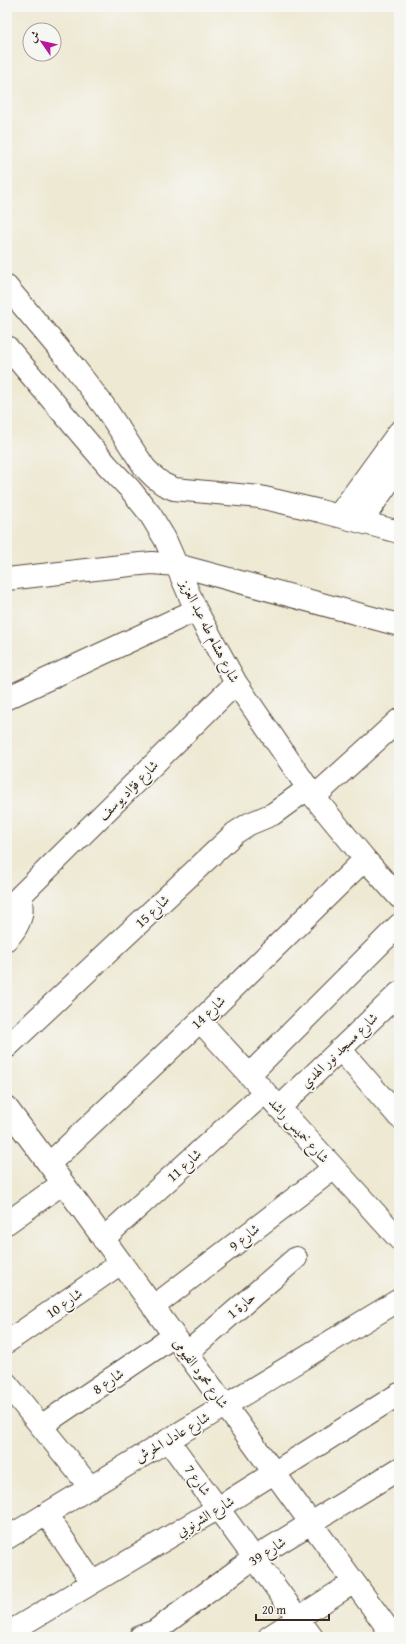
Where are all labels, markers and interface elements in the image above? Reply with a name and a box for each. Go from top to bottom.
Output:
north arrow [22,22,62,62]
text: ش [24,27,43,45]
street label: شارع هشام طه عبد العزيز [172,574,245,688]
street label: شارع فؤاد يوسف [93,755,164,826]
street label: شارع 15 [130,890,175,934]
street label: شارع 14 [186,991,231,1035]
street label: شارع مسجد نور الهدي [296,1008,384,1094]
street label: شارع خميس راشد [263,1093,334,1169]
street label: شارع 11 [162,1144,207,1188]
street label: شارع 9 [224,1219,265,1257]
street label: شارع 10 [42,1283,88,1325]
street label: حارة 1 [222,1287,260,1323]
street label: شارع محمود الفيومى [167,1334,233,1414]
street label: شارع 8 [88,1363,129,1400]
street label: شارع عادل الحرش [131,1407,214,1469]
street label: شارع 7 [178,1460,216,1501]
street label: شارع الشرنوبي [172,1491,239,1543]
street label: شارع 39 [244,1531,291,1572]
scale bar [256,1596,329,1622]
text: 20 m [262,1601,286,1618]

